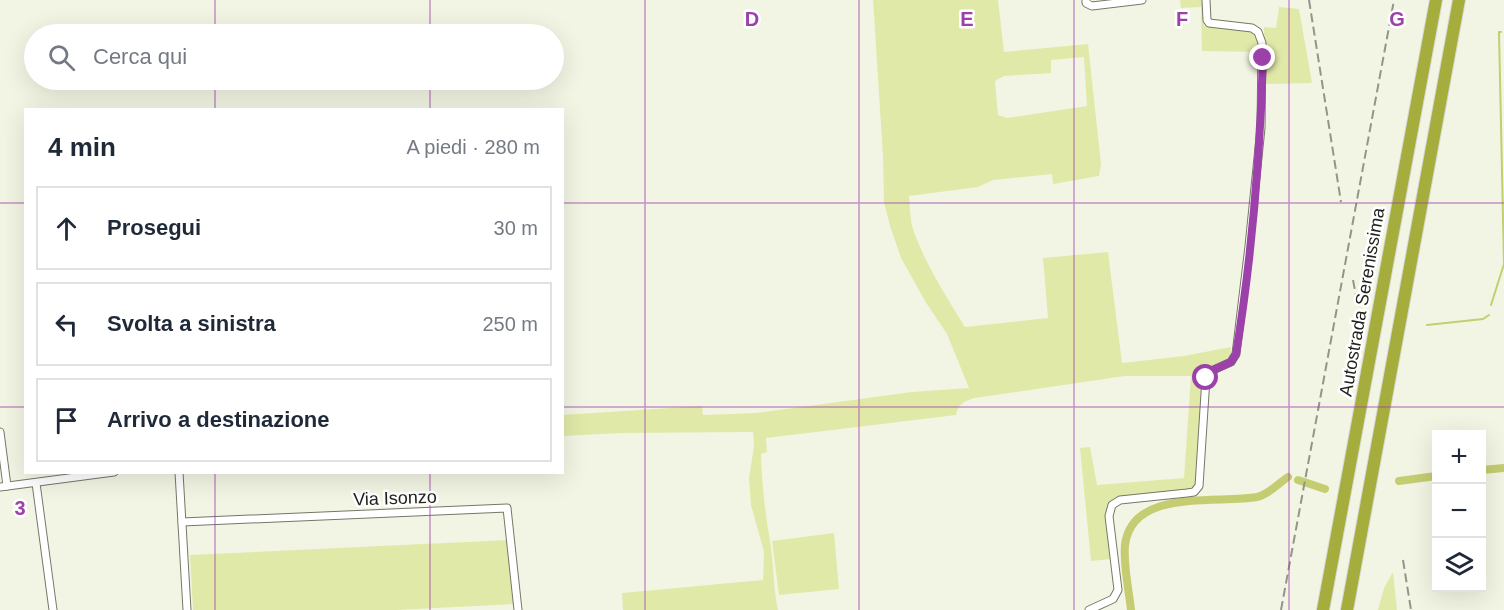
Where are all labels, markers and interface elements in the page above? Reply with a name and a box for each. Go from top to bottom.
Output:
text: D [745,8,759,30]
text: E [960,8,974,30]
text: F [1176,8,1188,30]
text: G [1389,8,1405,30]
search box [24,24,564,90]
icon: search [45,41,78,74]
text: Cerca qui [93,44,187,69]
route end [1249,44,1275,70]
text: 4 min [48,132,116,162]
text: A piedi · 280 m [407,136,540,158]
street label: Autostrada Serenissima [1336,205,1389,398]
icon: ahead [50,212,83,245]
text: Prosegui [107,215,201,240]
text: 30 m [494,217,538,239]
icon: left [50,308,83,341]
text: Svolta a sinistra [107,311,276,336]
text: 250 m [482,313,538,335]
route start [1192,364,1218,390]
icon: arrive [50,404,83,437]
text: Arrivo a destinazione [107,407,330,432]
map controls [1432,430,1486,592]
button: + [1432,430,1486,484]
button: − [1432,484,1486,538]
street label: Via Isonzo [353,487,437,509]
text: 3 [14,497,26,519]
button: layers [1432,538,1486,592]

